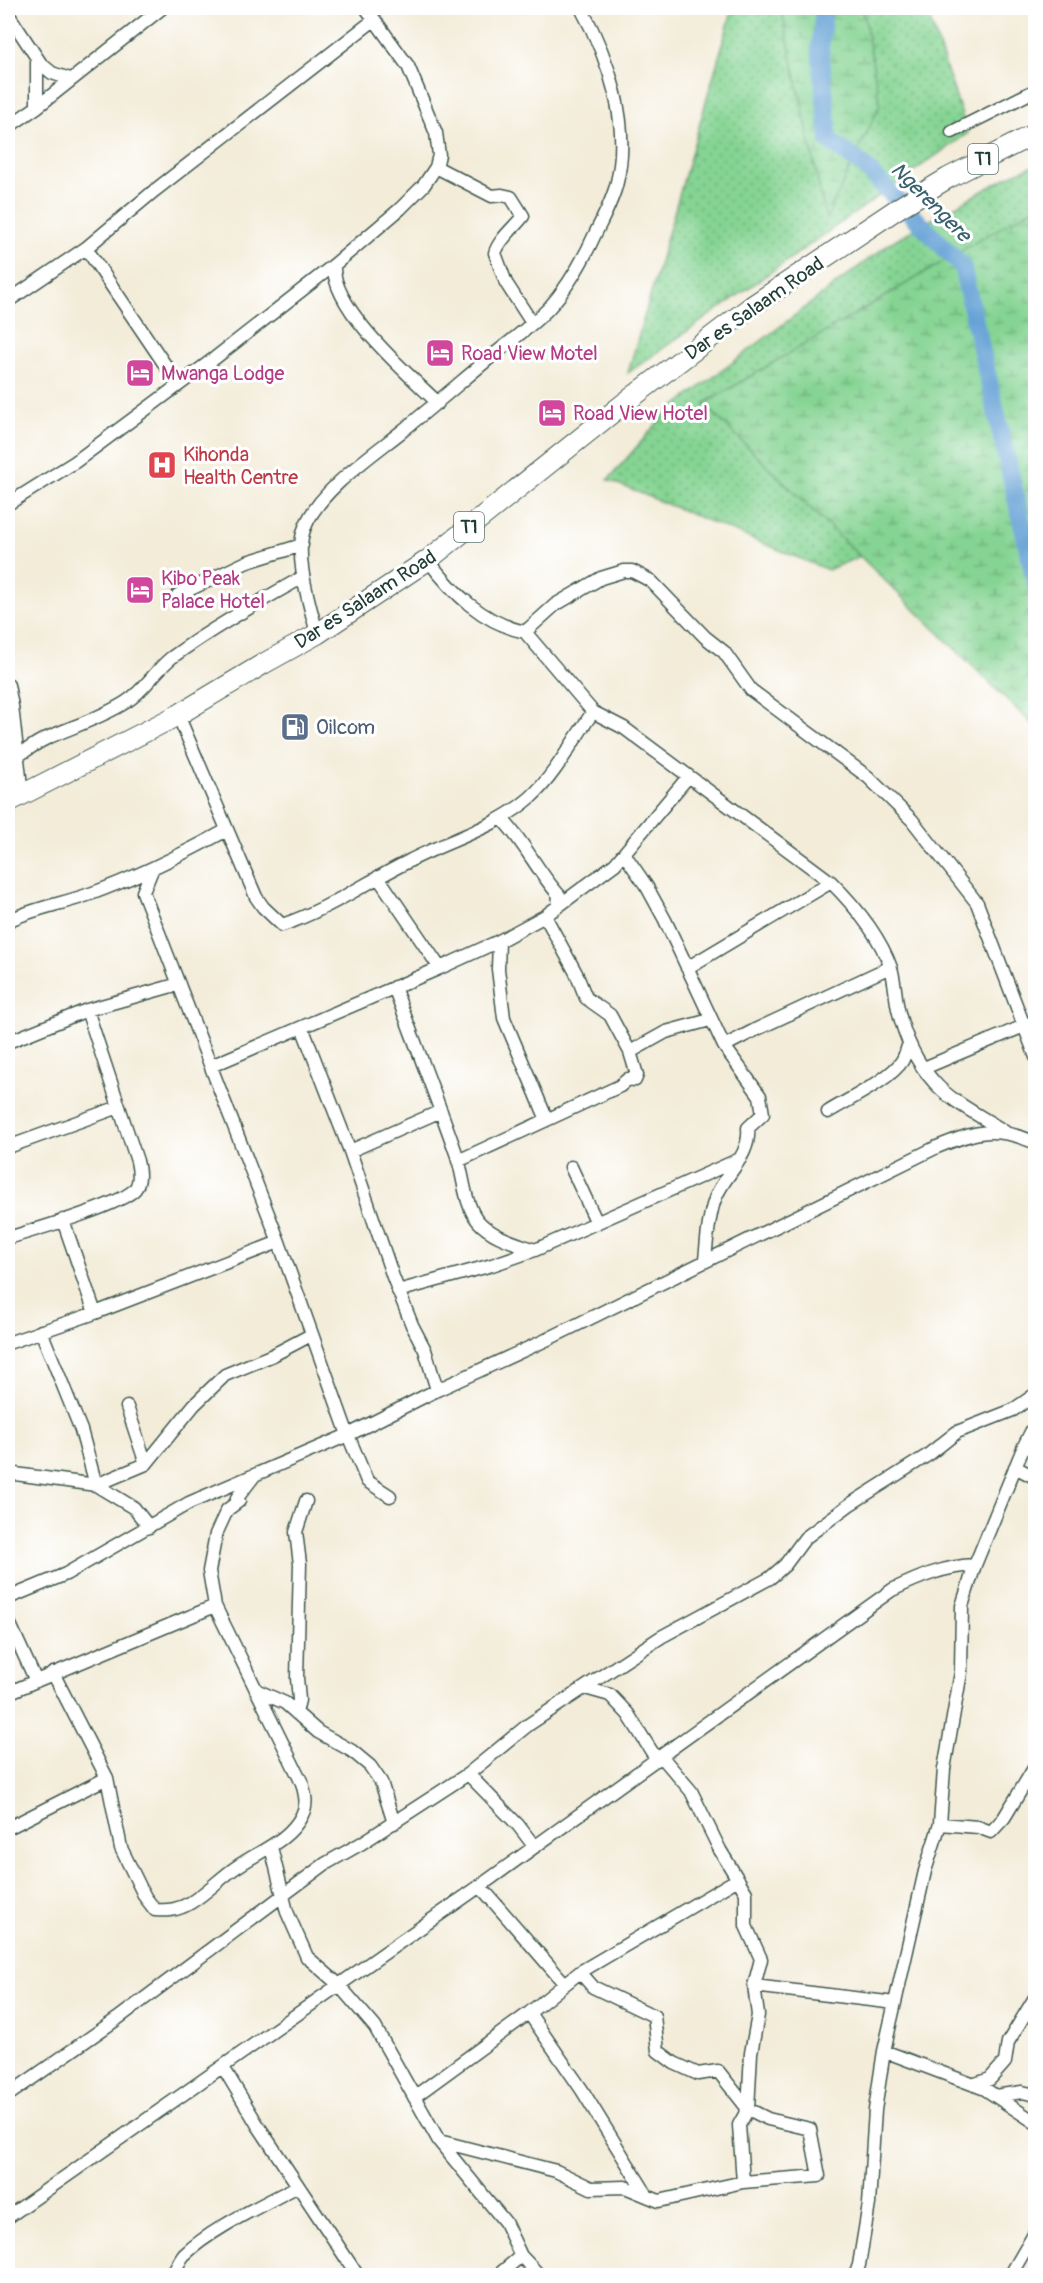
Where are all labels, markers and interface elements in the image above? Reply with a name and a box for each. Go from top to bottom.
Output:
road number: T1 [968,144,998,174]
water label: Ngerengere [885,157,978,250]
street label: Dar es Salaam Road [680,251,829,366]
hotel icon: Road View Motel [424,337,456,369]
place label: Road View Motel [461,341,598,366]
hotel icon: Mwanga Lodge [124,357,156,389]
place label: Mwanga Lodge [161,361,284,386]
hotel icon: Road View Hotel [536,397,568,429]
place label: Road View Hotel [573,401,708,426]
place label: Kihonda Health Centre [183,442,298,490]
hospital icon: Kihonda Health Centre [146,449,178,481]
road number: T1 [454,512,484,542]
street label: Dar es Salaam Road [290,544,441,655]
place label: Kibo Peak Palace Hotel [161,566,265,614]
hotel icon: Kibo Peak Palace Hotel [124,574,156,606]
fuel station icon: Oilcom [279,711,311,743]
place label: Oilcom [316,715,375,740]

